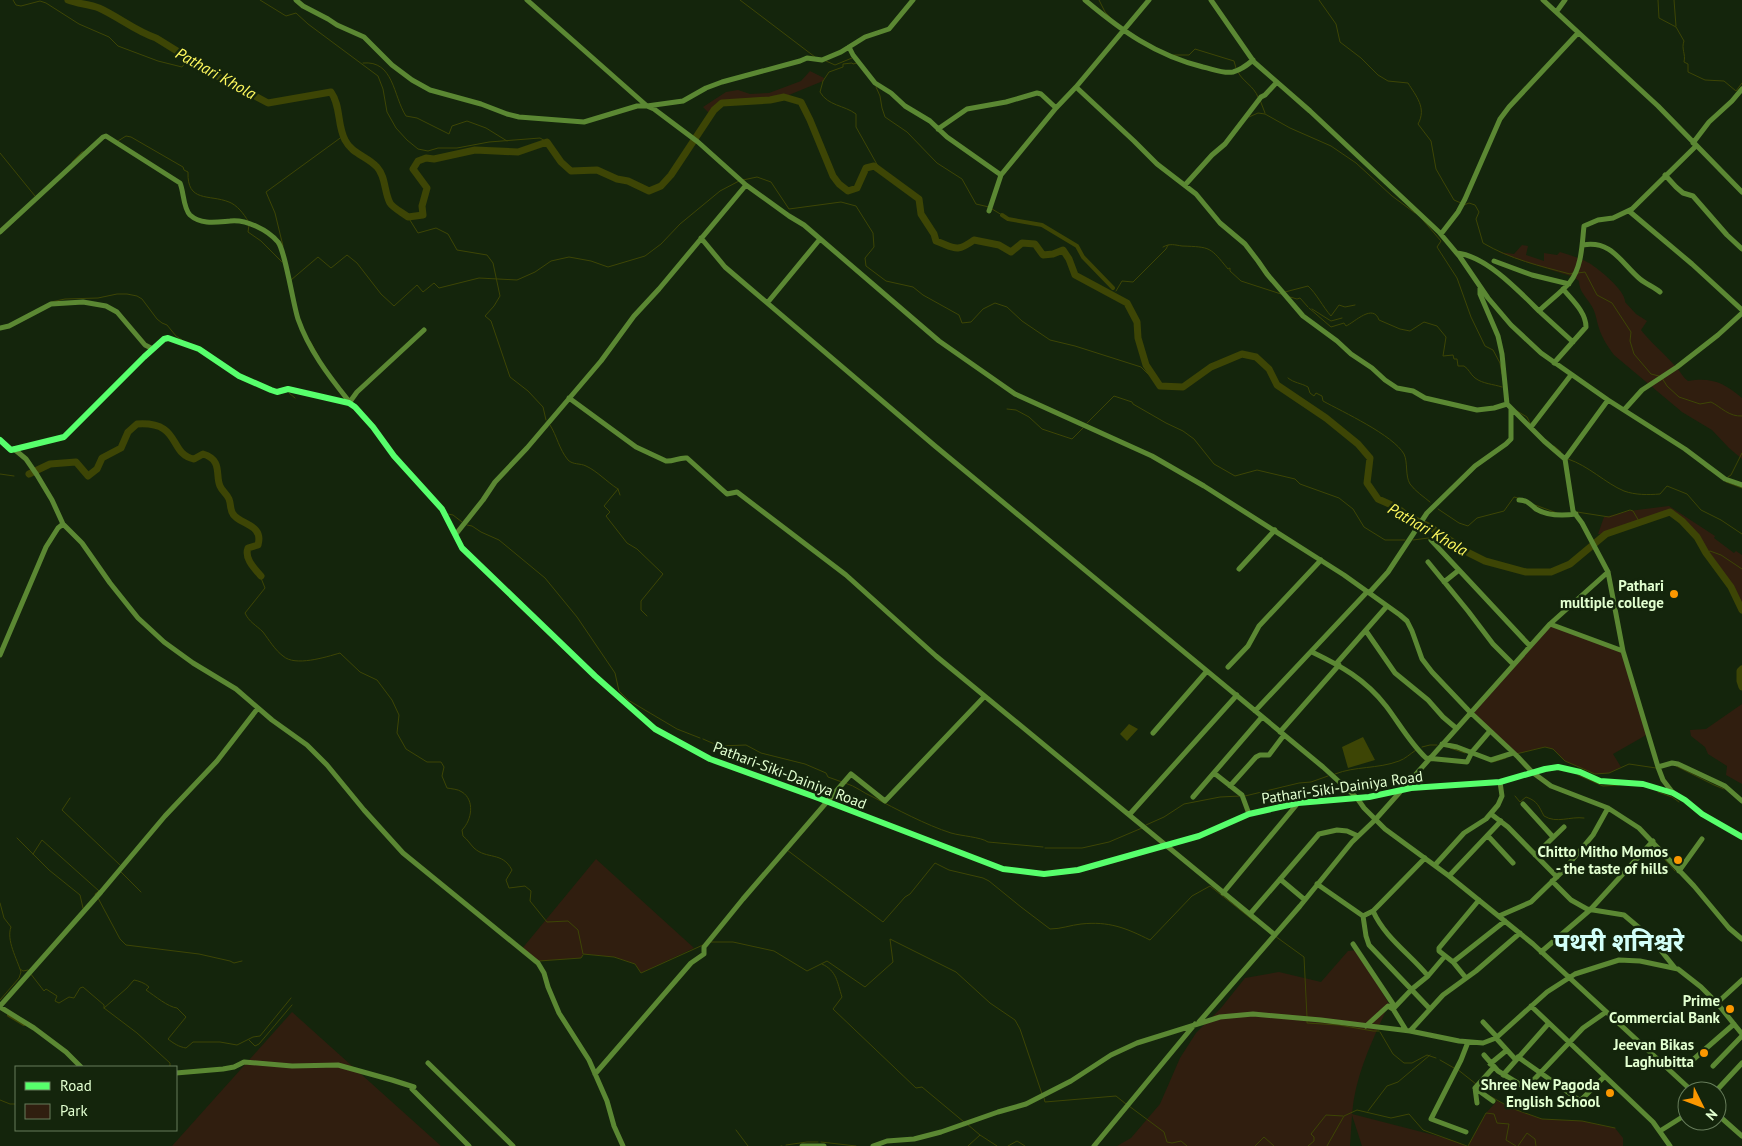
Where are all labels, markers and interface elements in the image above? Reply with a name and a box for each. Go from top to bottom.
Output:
water label: Pathari Khola [172,43,260,103]
water label: Pathari Khola [1384,498,1472,560]
place label: Pathari multiple college [1560,576,1664,612]
marker: Pathari multiple college [1668,588,1680,600]
street label: Pathari-Siki-Dainiya Road [711,737,869,813]
street label: Pathari-Siki-Dainiya Road [1260,766,1424,808]
place label: Chitto Mitho Momos - the taste of hills [1537,842,1668,878]
marker: Chitto Mitho Momos - the taste of hills [1672,854,1684,866]
district label: पथरी शनिश्चरे [1554,926,1685,958]
place label: Prime Commercial Bank [1609,991,1721,1027]
marker: Prime Commercial Bank [1724,1003,1736,1015]
place label: Jeevan Bikas Laghubitta [1612,1035,1694,1071]
marker: Jeevan Bikas Laghubitta [1698,1047,1710,1059]
legend [15,1066,178,1131]
place label: Shree New Pagoda English School [1481,1075,1601,1111]
text: Road [60,1076,92,1095]
north arrow [1677,1081,1727,1131]
marker: Shree New Pagoda English School [1604,1087,1616,1099]
text: Park [60,1101,88,1120]
text: N [1702,1105,1721,1124]

